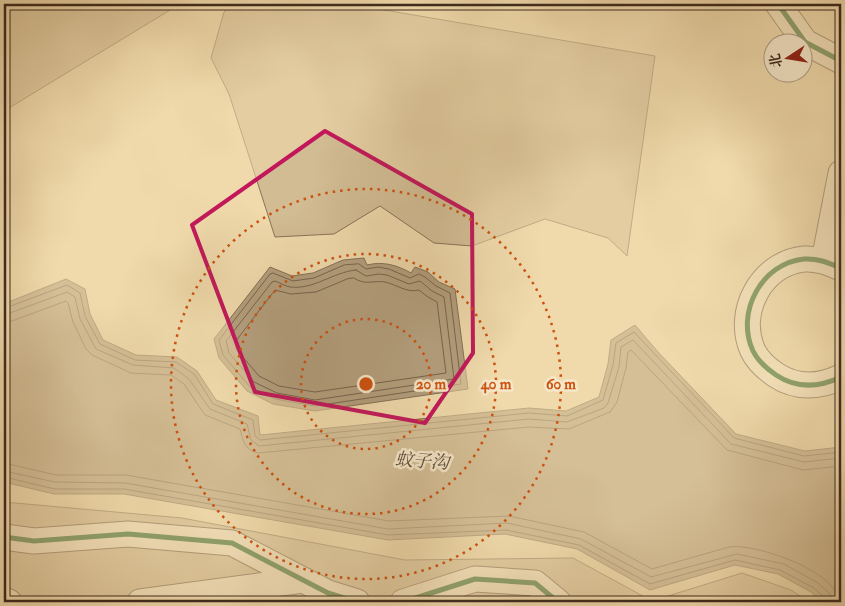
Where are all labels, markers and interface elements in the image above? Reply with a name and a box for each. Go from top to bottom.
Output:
north arrow [762,32,812,82]
text: 北 [766,52,786,69]
centre of rings [357,375,375,393]
text: 20 m [416,375,446,394]
text: 40 m [480,375,512,394]
text: 60 m [546,375,576,394]
water label: 蚊子沟 [394,448,453,475]

